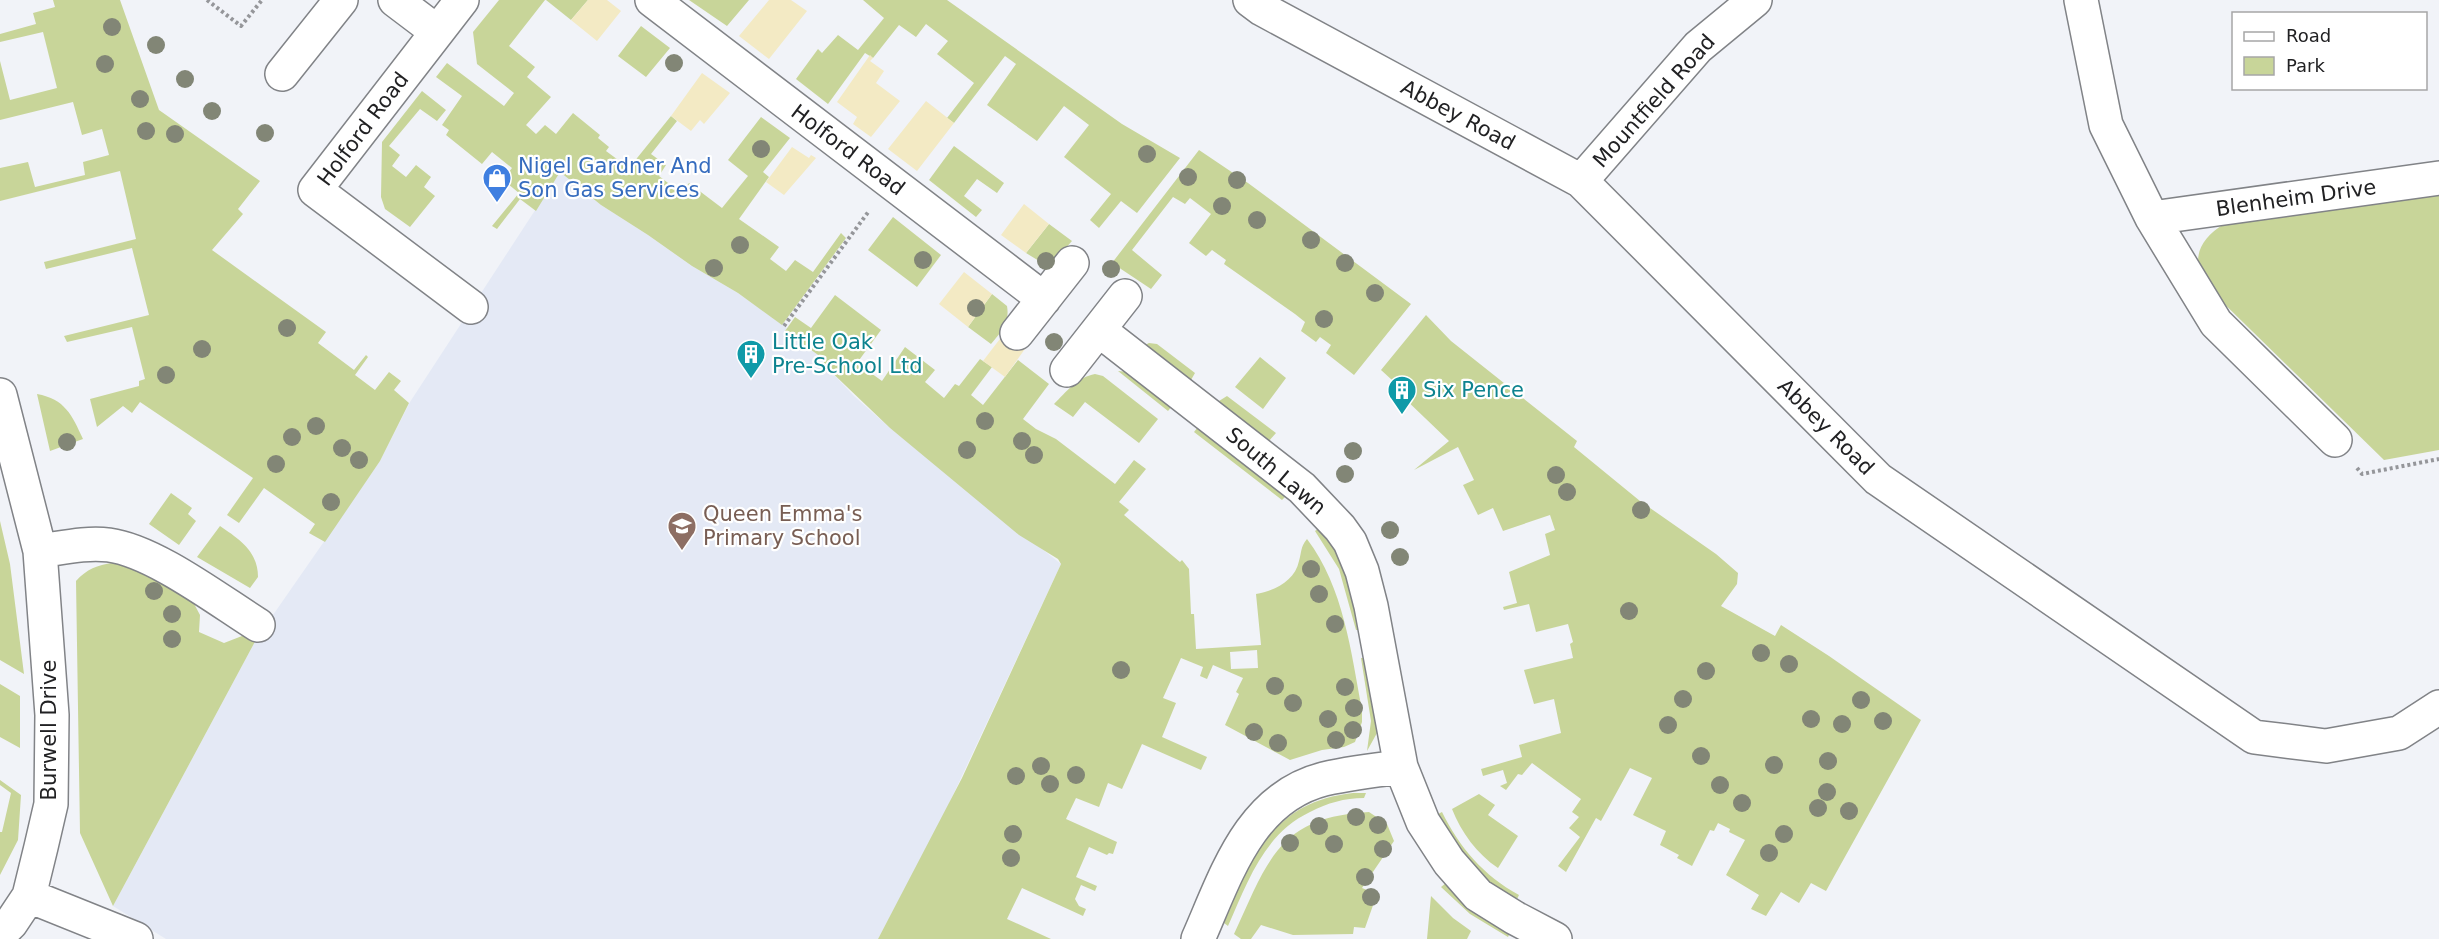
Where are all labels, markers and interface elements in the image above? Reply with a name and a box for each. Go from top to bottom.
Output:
legend [2232,12,2427,90]
text: Road [2286,25,2331,46]
street label: Mountfield Road [1588,30,1720,172]
text: Park [2286,55,2325,76]
street label: Holford Road [313,68,413,190]
street label: Abbey Road [1397,75,1519,155]
street label: Holford Road [787,100,909,200]
place label: Nigel Gardner And Son Gas Services [518,154,712,202]
shop icon: Nigel Gardner And Son Gas Services [481,162,513,204]
street label: Blenheim Drive [2214,175,2378,221]
place label: Little Oak Pre-School Ltd [772,330,923,378]
building icon: Little Oak Pre-School Ltd [735,338,767,380]
building icon: Six Pence [1386,374,1418,416]
street label: Abbey Road [1773,374,1879,480]
place label: Six Pence [1423,378,1524,402]
street label: South Lawn [1221,422,1331,520]
place label: Queen Emma's Primary School [703,502,862,550]
school or university icon: Queen Emma's Primary School [666,510,698,552]
street label: Burwell Drive [37,660,61,800]

